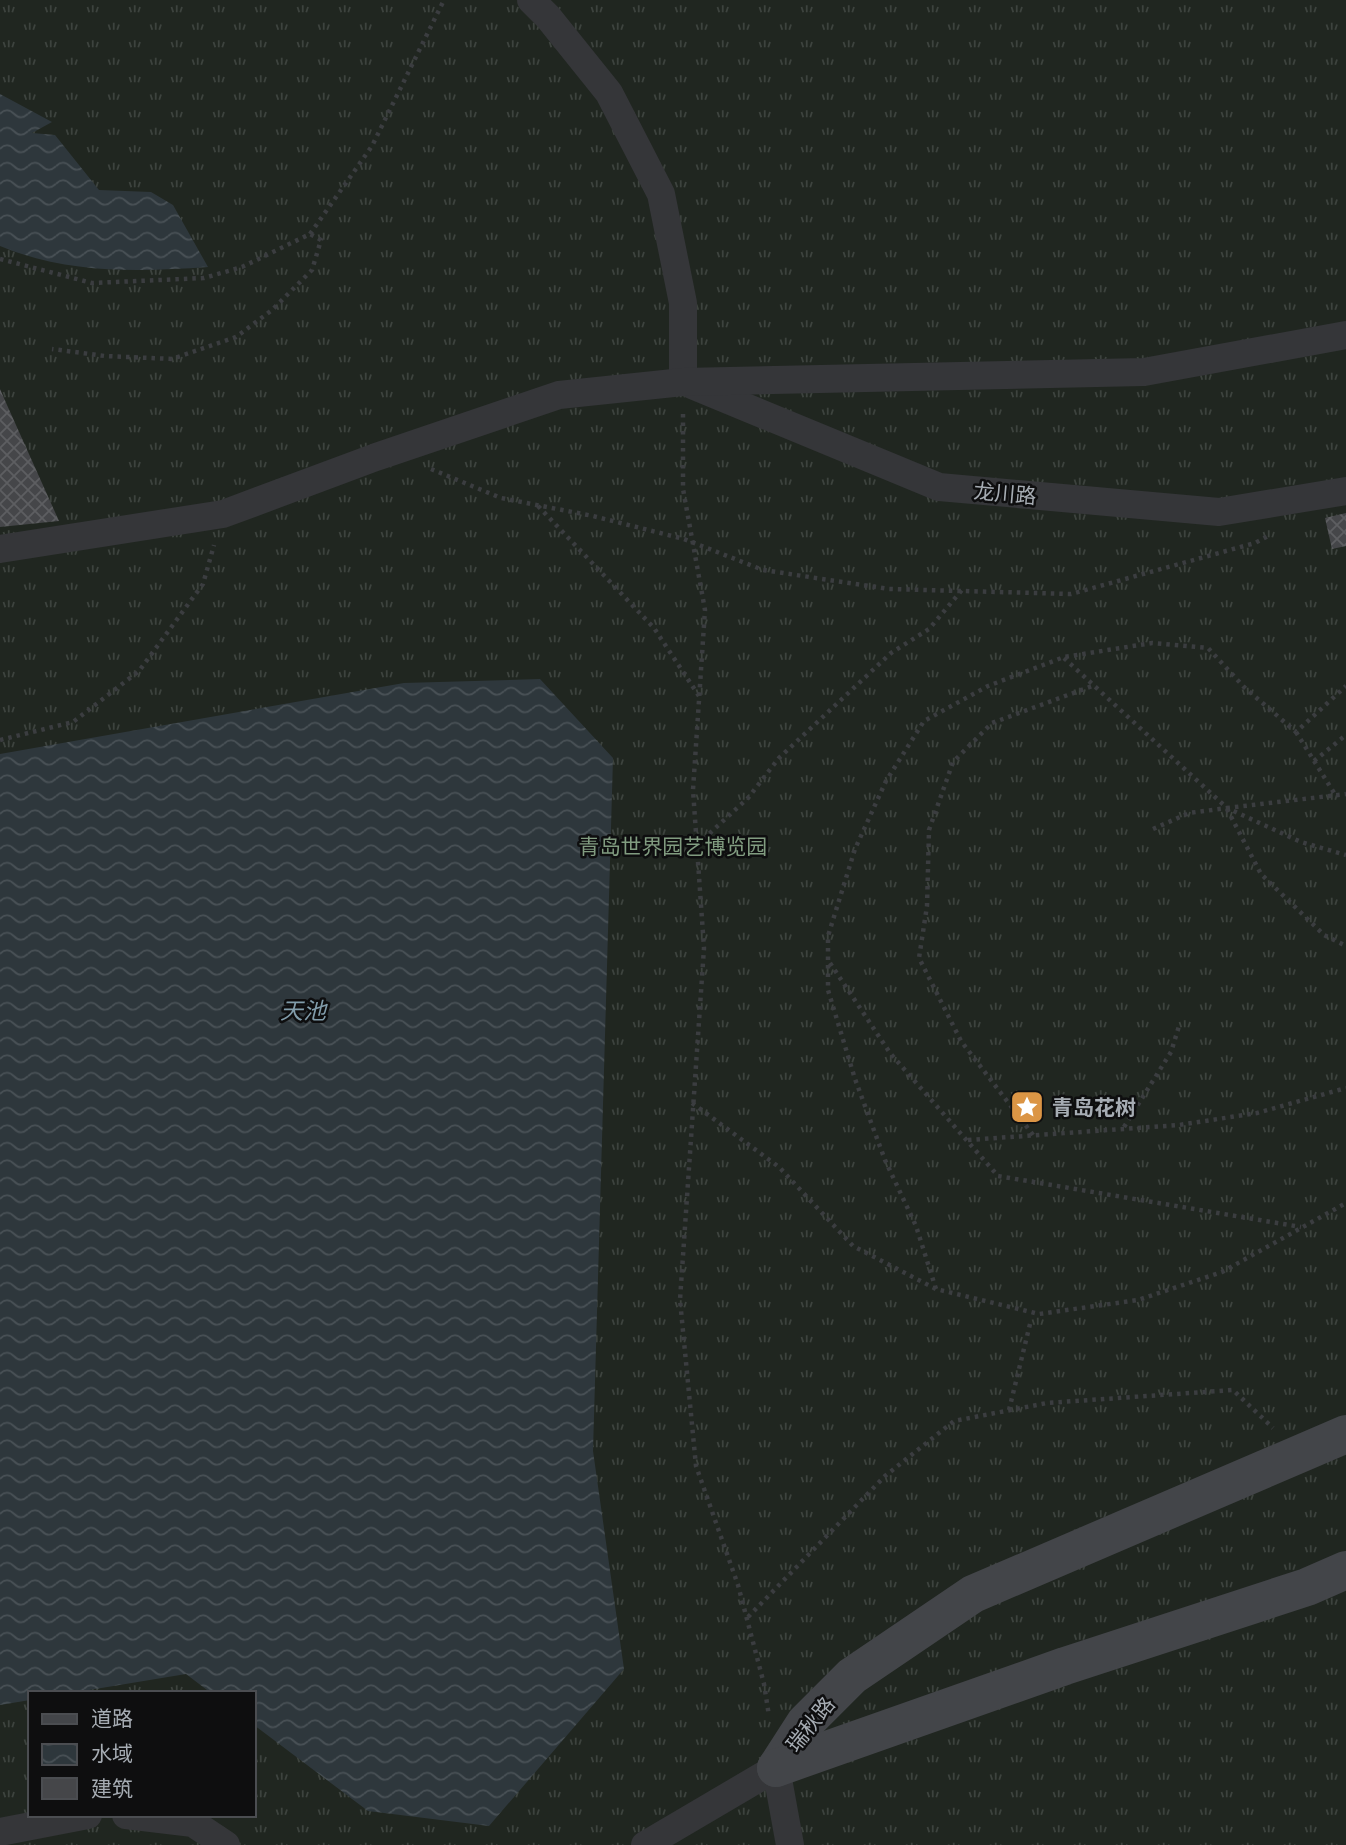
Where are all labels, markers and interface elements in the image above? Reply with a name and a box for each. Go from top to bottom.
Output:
street label: 龙川路 [972,476,1038,510]
park label: 青岛世界园艺博览园 [579,832,768,860]
water label: 天池 [280,994,328,1026]
place icon: 青岛花树 [1008,1088,1046,1126]
place label: 青岛花树 [1052,1093,1136,1121]
legend [28,1691,256,1817]
street label: 瑞秋路 [779,1691,841,1757]
text: 道路 [91,1704,133,1732]
text: 水域 [91,1739,133,1767]
text: 建筑 [91,1774,133,1802]

